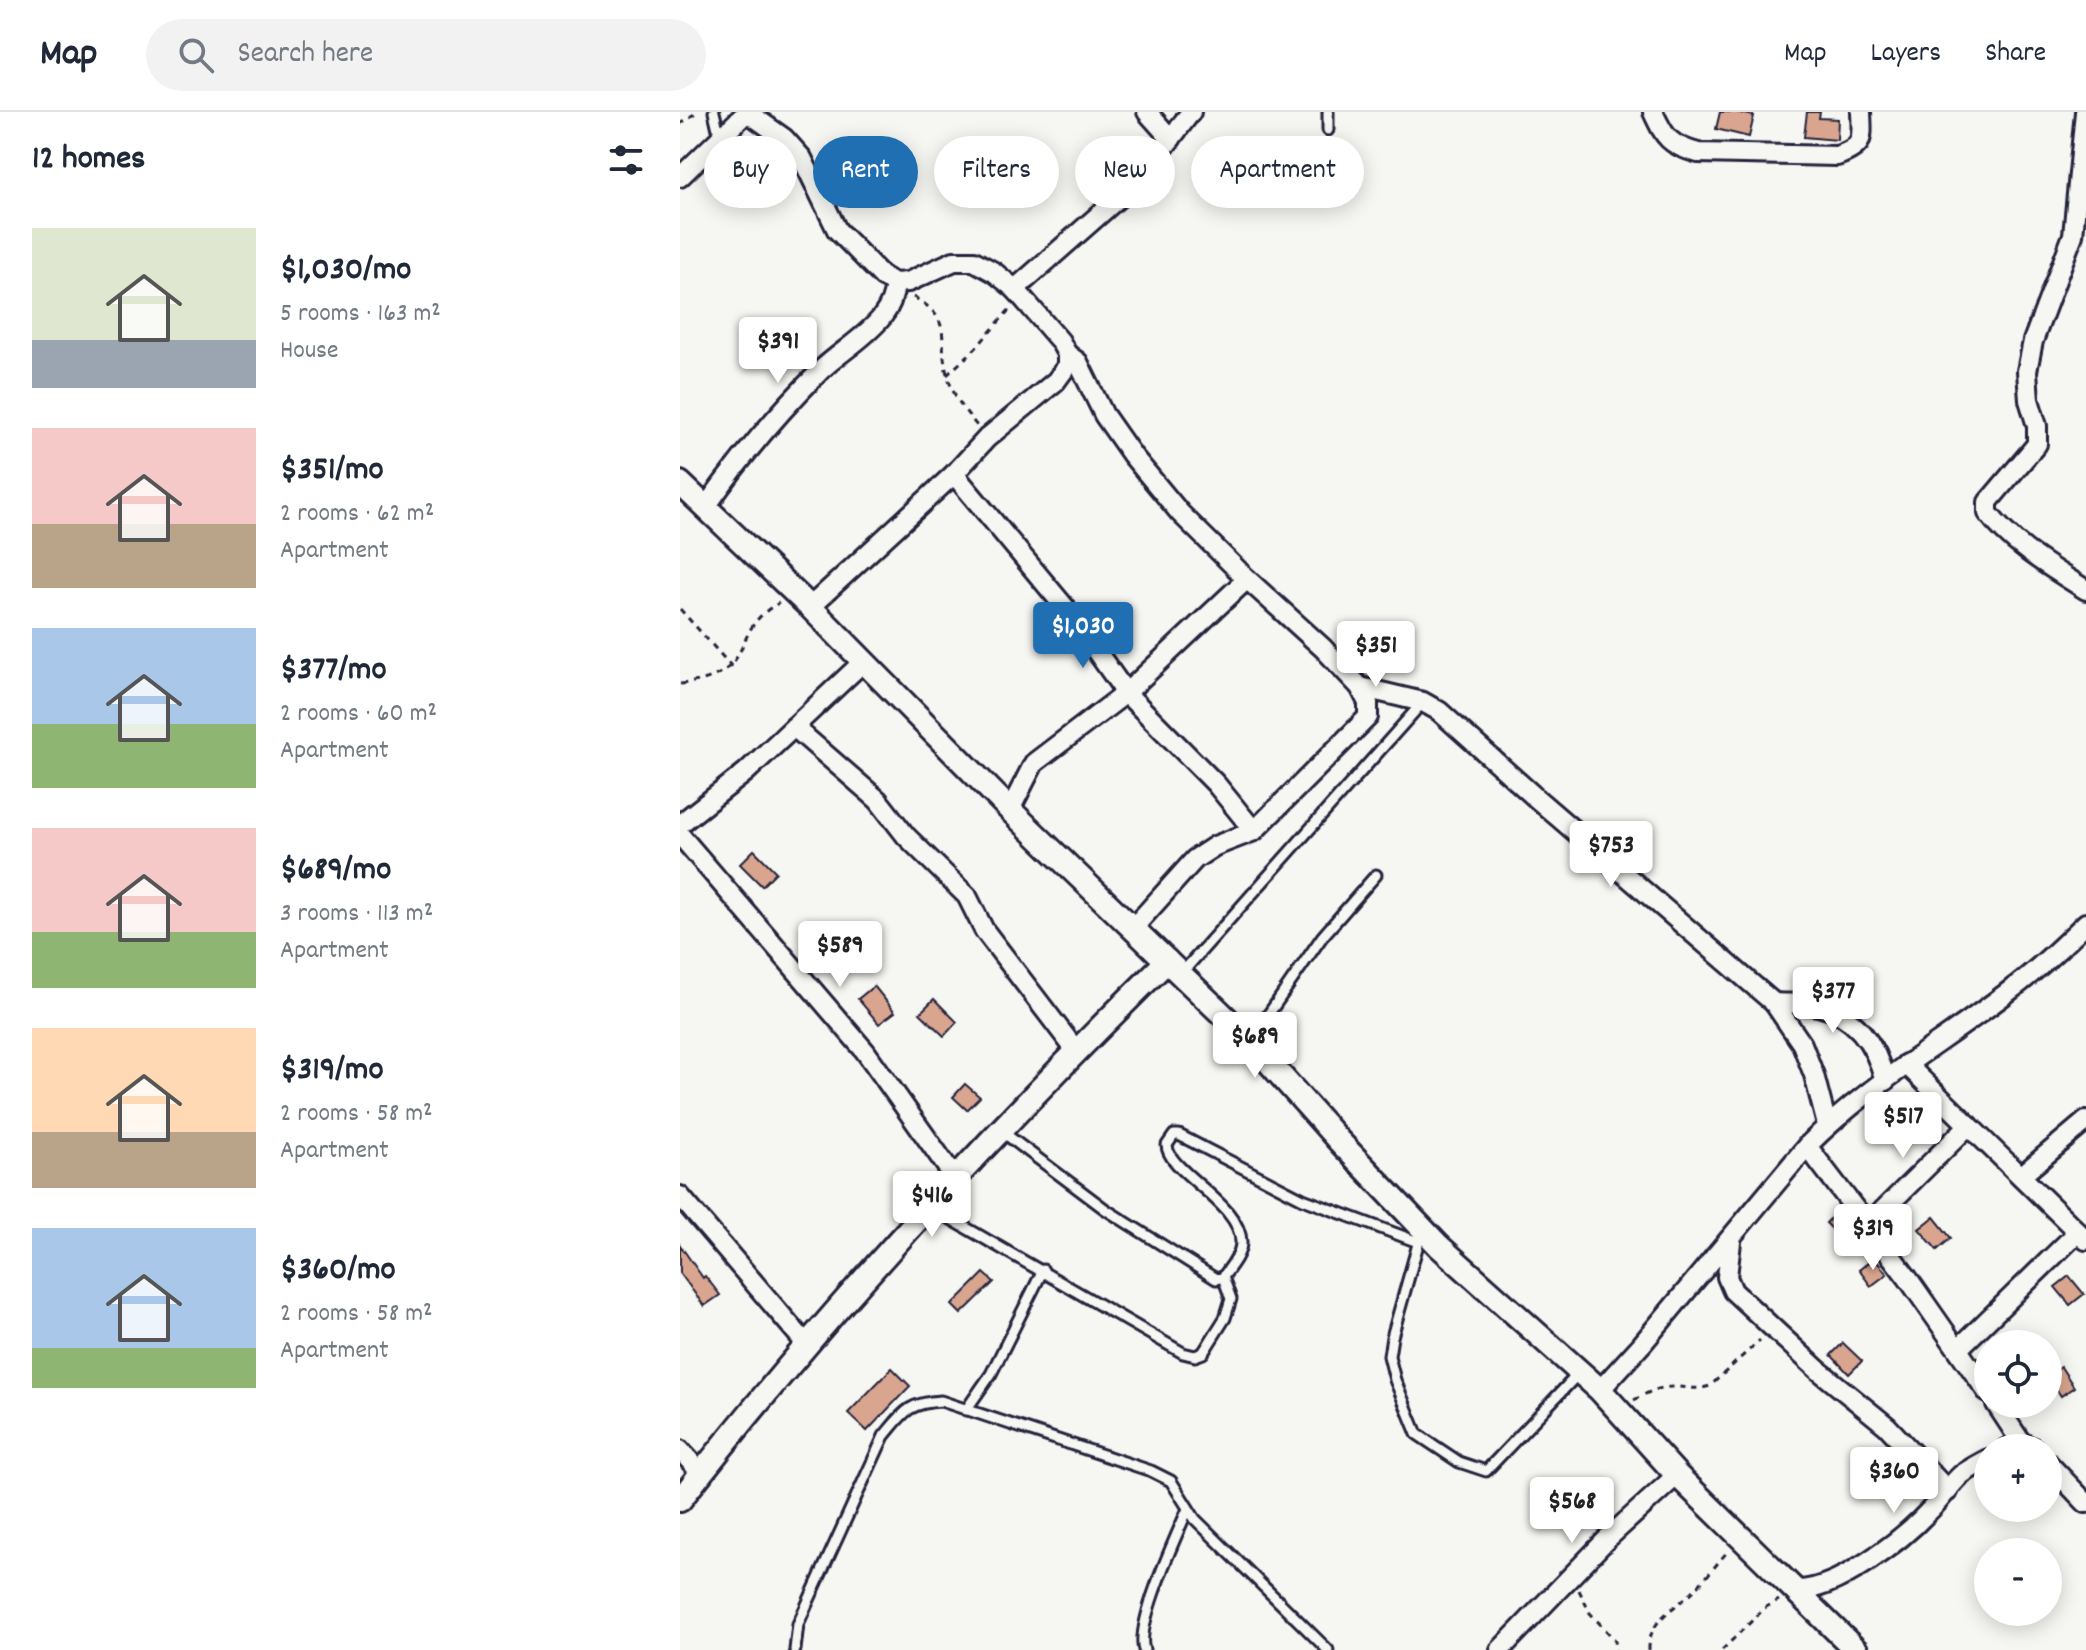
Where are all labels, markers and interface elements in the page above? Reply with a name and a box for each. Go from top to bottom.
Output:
search box [146,19,706,91]
text: Map [40,28,98,83]
icon: search [174,33,218,77]
text: Search here [238,34,373,77]
text: Map [1784,35,1827,75]
text: Layers [1871,35,1941,75]
text: Share [1985,35,2046,75]
text: 12 homes [32,136,145,185]
chip: Buy [704,136,797,208]
chip: Rent [813,136,918,208]
chip: Filters [934,136,1059,208]
chip: New [1075,136,1175,208]
chip: Apartment [1191,136,1364,208]
icon: filters [604,138,648,182]
text: $1,030/mo [280,247,411,296]
icon: home [96,260,192,356]
text: 5 rooms · 163 m² [280,296,441,333]
pin: $391 [731,317,825,385]
text: $391 [757,324,799,361]
text: House [280,333,338,370]
text: $351/mo [280,447,384,496]
icon: home [96,460,192,556]
text: 2 rooms · 62 m² [280,496,434,533]
text: Apartment [280,533,389,570]
pin: $1,030 [1018,602,1148,670]
text: $1,030 [1051,609,1115,646]
pin: $351 [1329,621,1423,689]
text: $351 [1355,628,1397,665]
text: $377/mo [280,647,387,696]
icon: home [96,660,192,756]
text: 2 rooms · 60 m² [280,696,437,733]
text: Apartment [280,733,389,770]
pin: $753 [1564,821,1658,889]
text: $753 [1588,828,1634,865]
text: $689/mo [280,847,391,896]
icon: home [96,860,192,956]
text: 3 rooms · 113 m² [280,896,433,933]
pin: $589 [793,921,887,989]
text: $589 [816,928,864,965]
text: Apartment [280,933,389,970]
pin: $377 [1786,967,1880,1035]
text: $377 [1811,974,1855,1011]
pin: $689 [1208,1012,1302,1080]
text: $689 [1231,1019,1279,1056]
text: $319/mo [280,1047,384,1096]
icon: home [96,1060,192,1156]
pin: $517 [1856,1092,1950,1160]
text: 2 rooms · 58 m² [280,1096,433,1133]
text: $517 [1883,1099,1923,1136]
text: Apartment [280,1133,389,1170]
pin: $416 [885,1171,979,1239]
text: $416 [911,1178,953,1215]
pin: $319 [1826,1204,1920,1272]
text: $319 [1852,1211,1894,1248]
text: $360/mo [280,1247,396,1296]
icon: home [96,1260,192,1356]
text: 2 rooms · 58 m² [280,1296,433,1333]
map controls [1974,1330,2062,1626]
button: locate [1974,1330,2062,1418]
text: Apartment [280,1333,389,1370]
button: + [1974,1434,2062,1522]
pin: $360 [1847,1447,1941,1515]
text: $360 [1868,1454,1920,1491]
pin: $568 [1525,1477,1619,1545]
text: $568 [1548,1484,1596,1521]
button: − [1974,1538,2062,1626]

